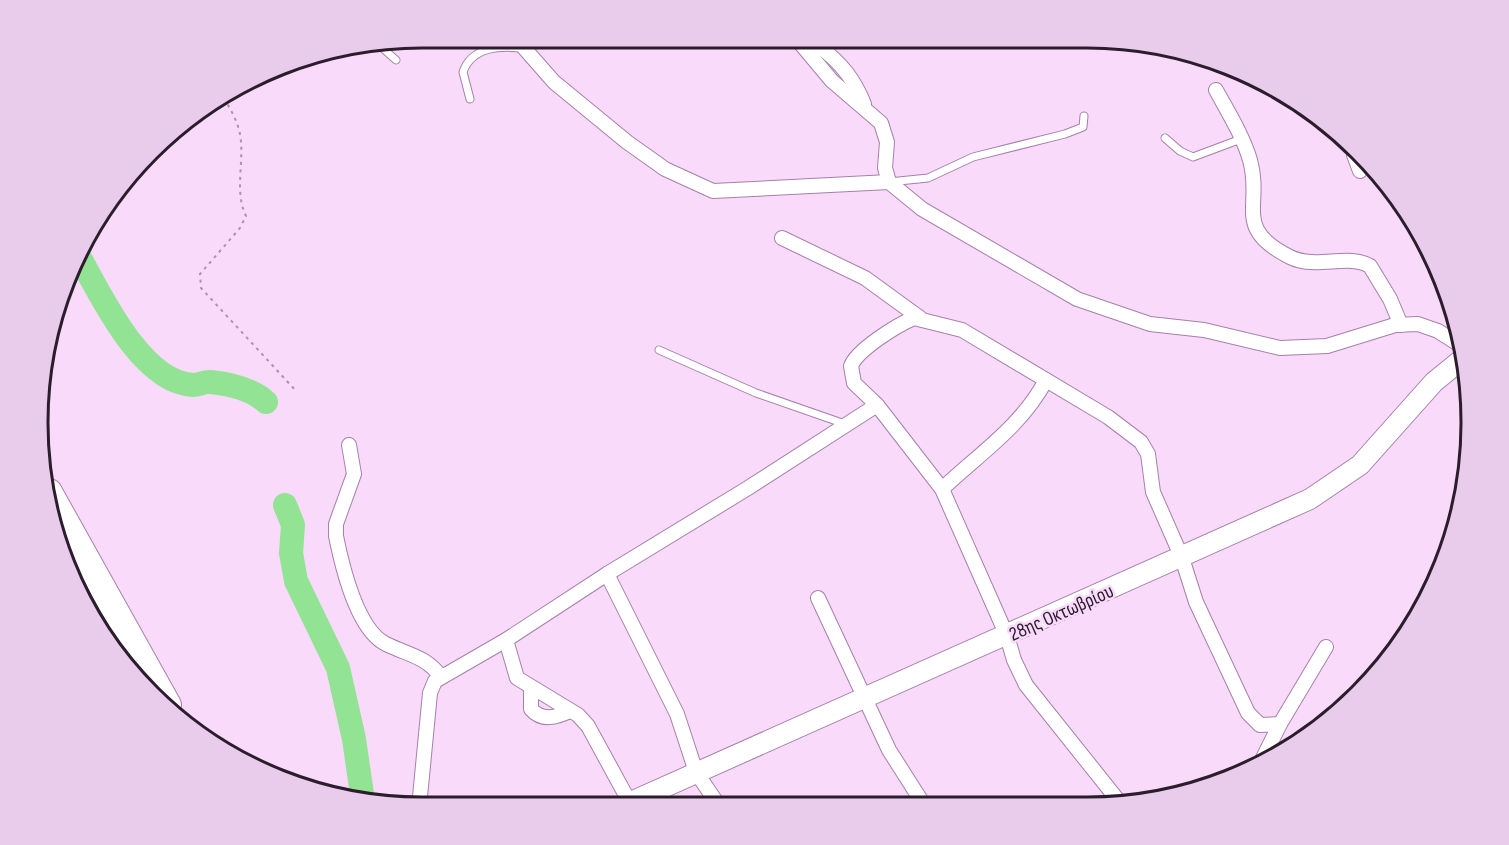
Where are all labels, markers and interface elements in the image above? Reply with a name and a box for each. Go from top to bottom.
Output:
street label: 28ης Οκτωβρίου [1005,579,1117,647]

